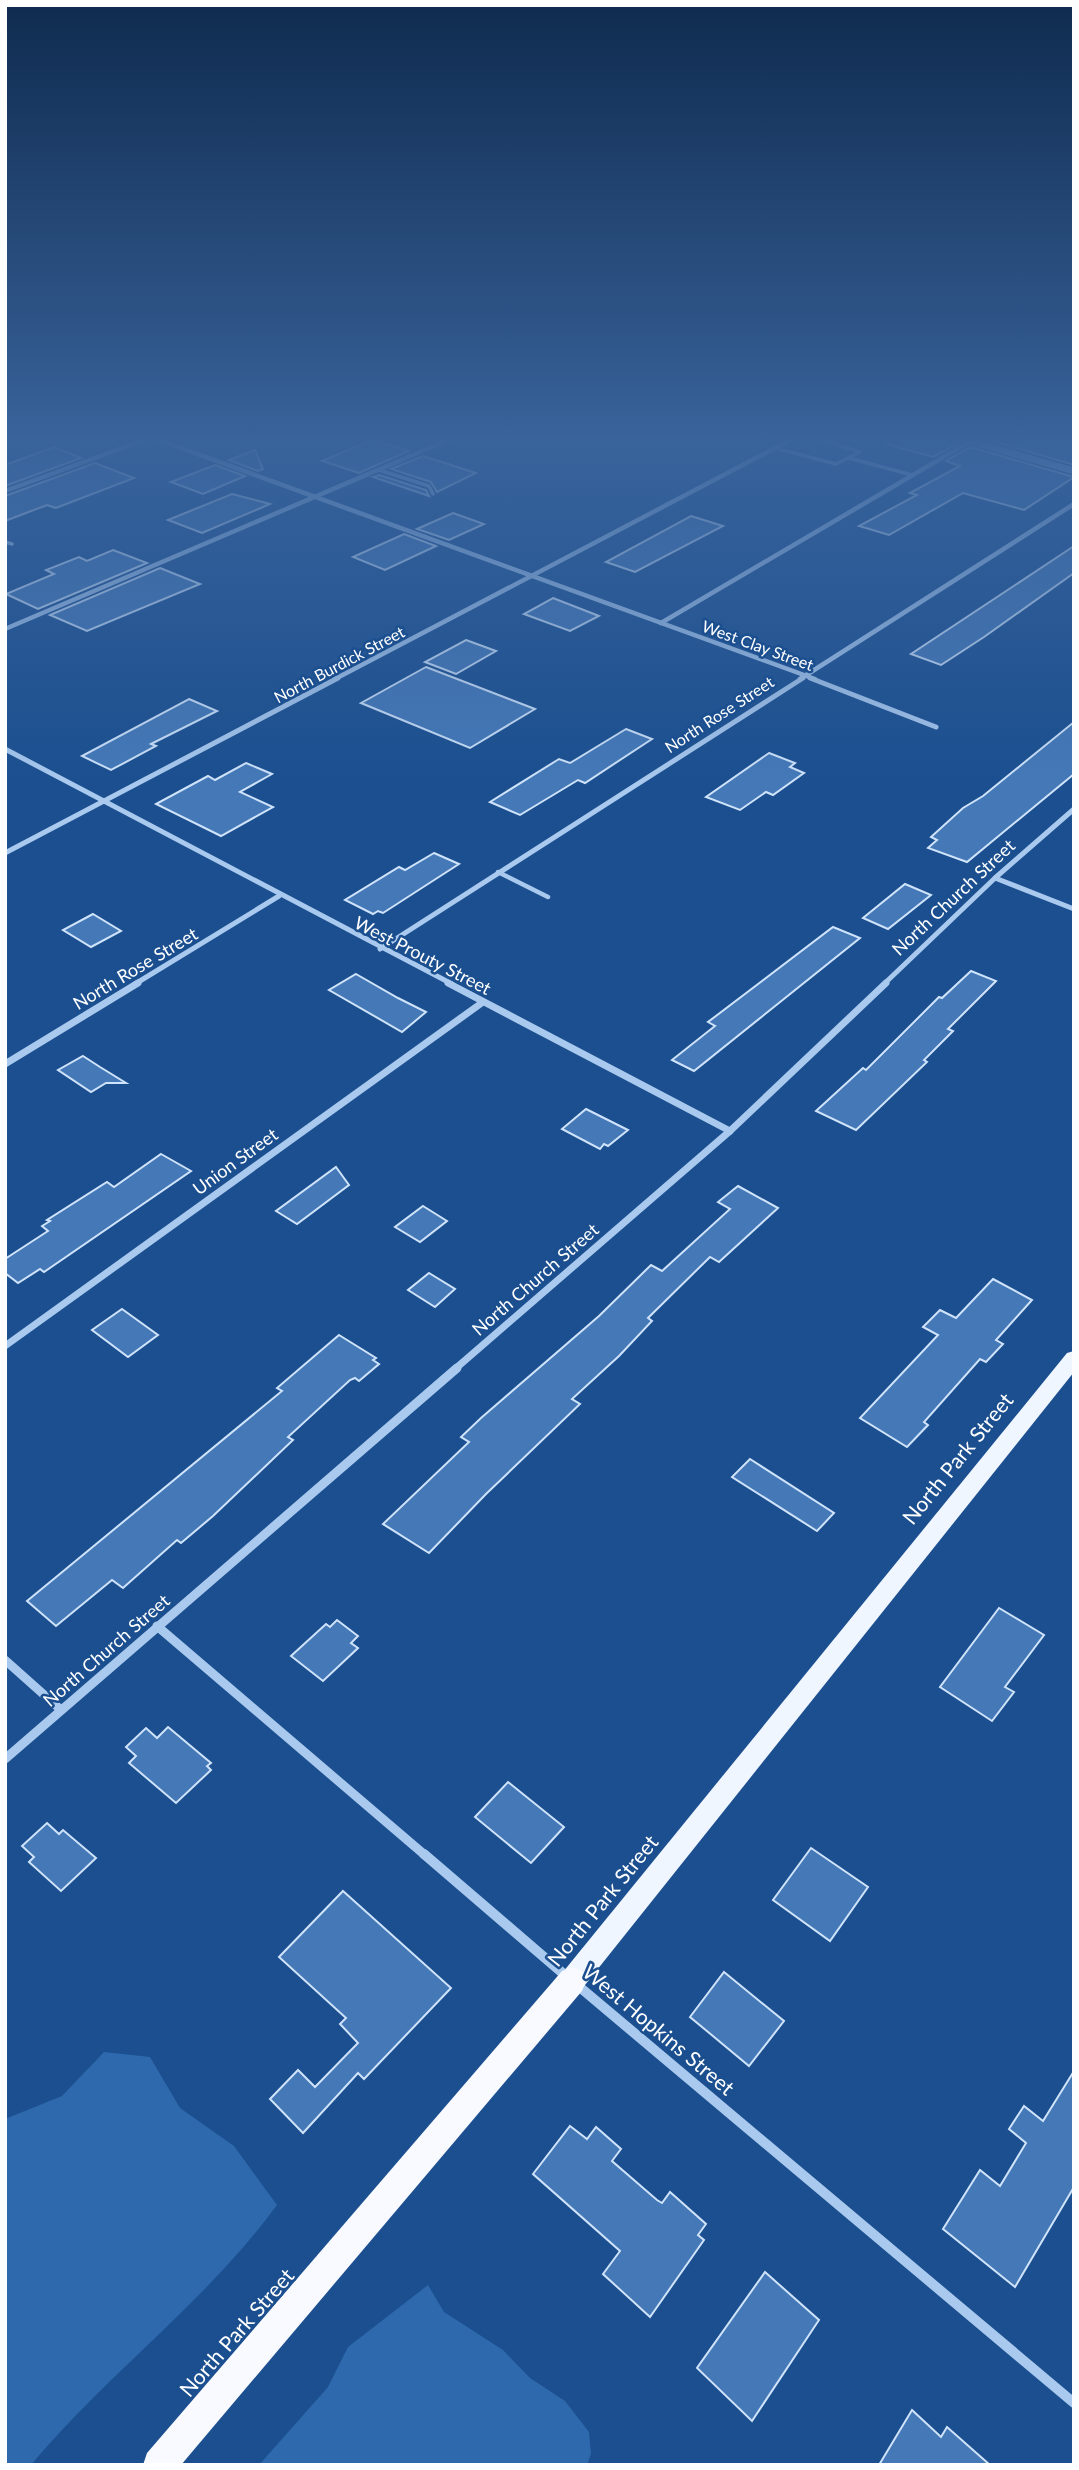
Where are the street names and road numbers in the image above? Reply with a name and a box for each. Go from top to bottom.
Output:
street label: West Clay Street [700,616,817,674]
street label: North Burdick Street [271,621,408,706]
street label: North Rose Street [661,672,777,756]
street label: North Church Street [887,834,1019,960]
street label: West Prouty Street [351,911,495,999]
street label: North Rose Street [69,922,202,1014]
street label: Union Street [188,1123,282,1199]
street label: North Church Street [467,1218,603,1340]
street label: North Park Street [896,1387,1018,1529]
street label: North Church Street [38,1589,174,1711]
street label: North Park Street [541,1829,663,1971]
street label: West Hopkins Street [578,1958,740,2100]
street label: North Park Street [174,2262,299,2401]

